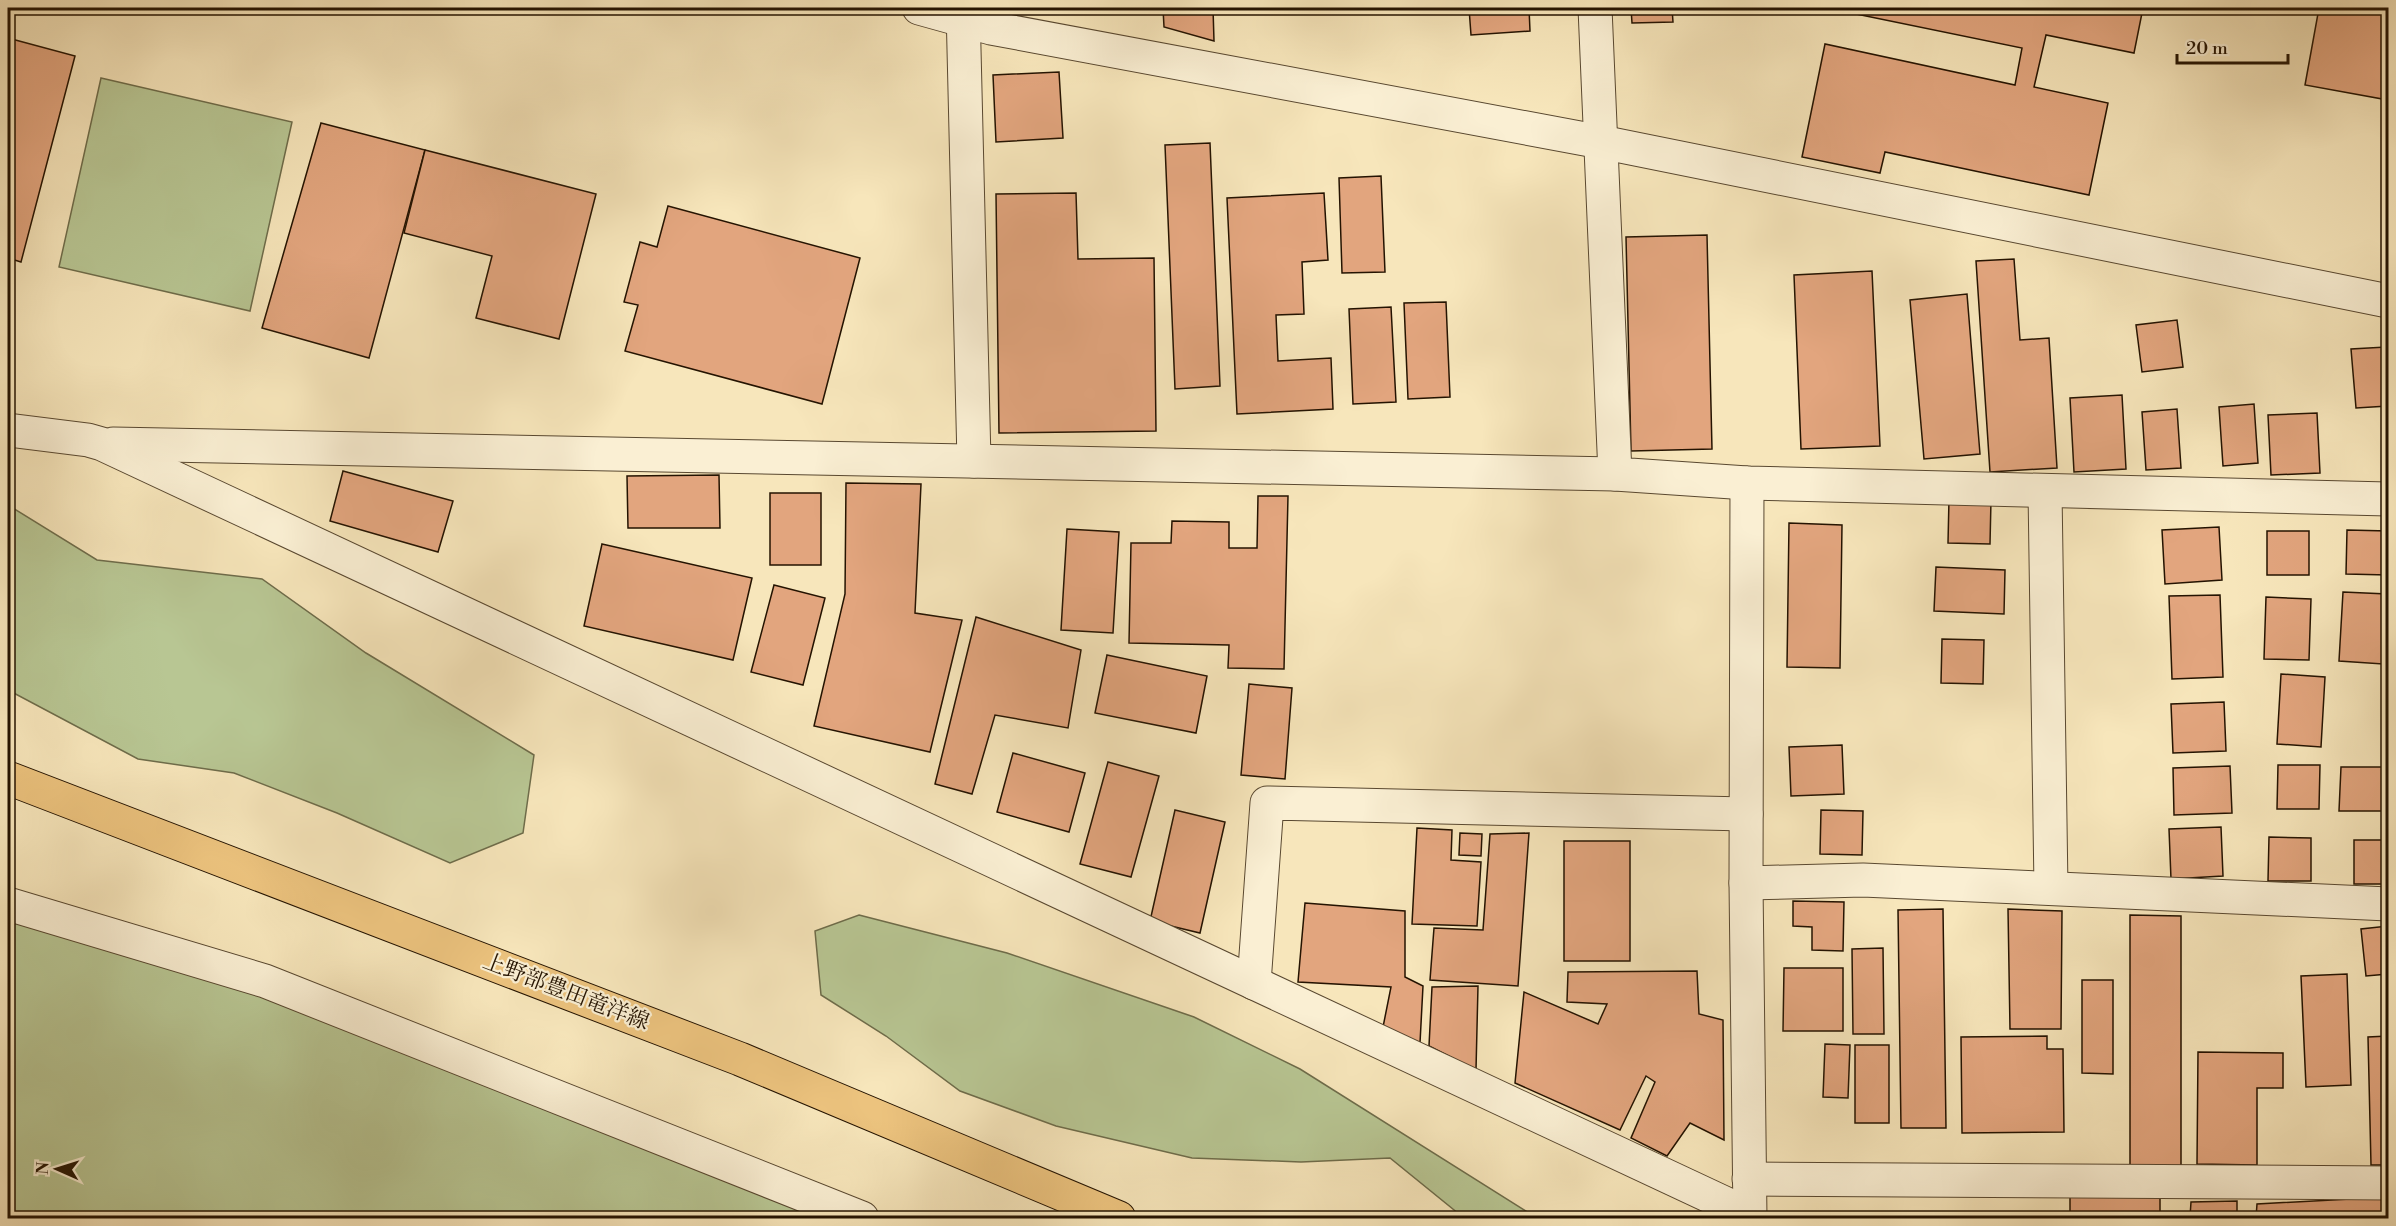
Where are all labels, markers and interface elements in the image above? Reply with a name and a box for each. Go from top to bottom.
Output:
scale bar [2177,27,2288,65]
text: 20 m [2186,37,2228,60]
street label: 上野部豊田竜洋線 [479,948,653,1036]
north arrow [27,1139,87,1199]
text: N [33,1161,53,1175]

